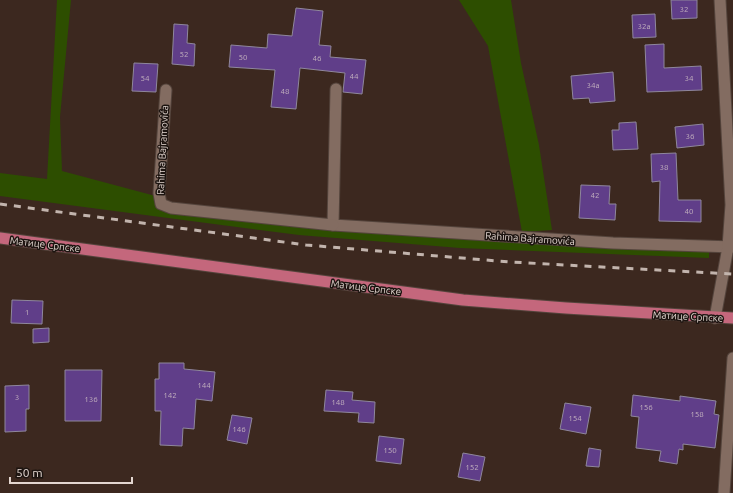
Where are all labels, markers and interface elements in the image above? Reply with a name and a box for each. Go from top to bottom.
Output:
house number: 32 [679,5,689,14]
house number: 32a [637,22,651,31]
house number: 52 [179,50,189,59]
house number: 50 [238,53,248,62]
house number: 46 [312,54,322,63]
house number: 44 [349,72,359,81]
house number: 54 [140,74,150,83]
house number: 34 [684,74,694,83]
house number: 34a [586,81,600,90]
house number: 48 [280,87,290,96]
street label: Rahima Bajramovića [155,105,170,195]
house number: 36 [685,132,695,141]
house number: 38 [659,163,669,172]
house number: 42 [590,191,600,200]
house number: 40 [684,207,694,216]
street label: Rahima Bajramovića [485,230,575,247]
street label: Матице Српске [9,235,81,254]
street label: Матице Српске [330,278,402,297]
house number: 1 [25,308,29,317]
street label: Матице Српске [652,309,724,324]
house number: 144 [197,381,211,390]
house number: 142 [163,391,177,400]
house number: 3 [15,393,19,402]
house number: 136 [84,395,98,404]
house number: 148 [331,398,345,407]
house number: 156 [639,403,653,412]
house number: 158 [690,410,704,419]
house number: 154 [568,414,582,423]
house number: 146 [232,425,246,434]
house number: 150 [383,446,397,455]
scale bar [10,459,132,485]
house number: 152 [465,463,479,472]
text: 50 m [16,466,43,479]

